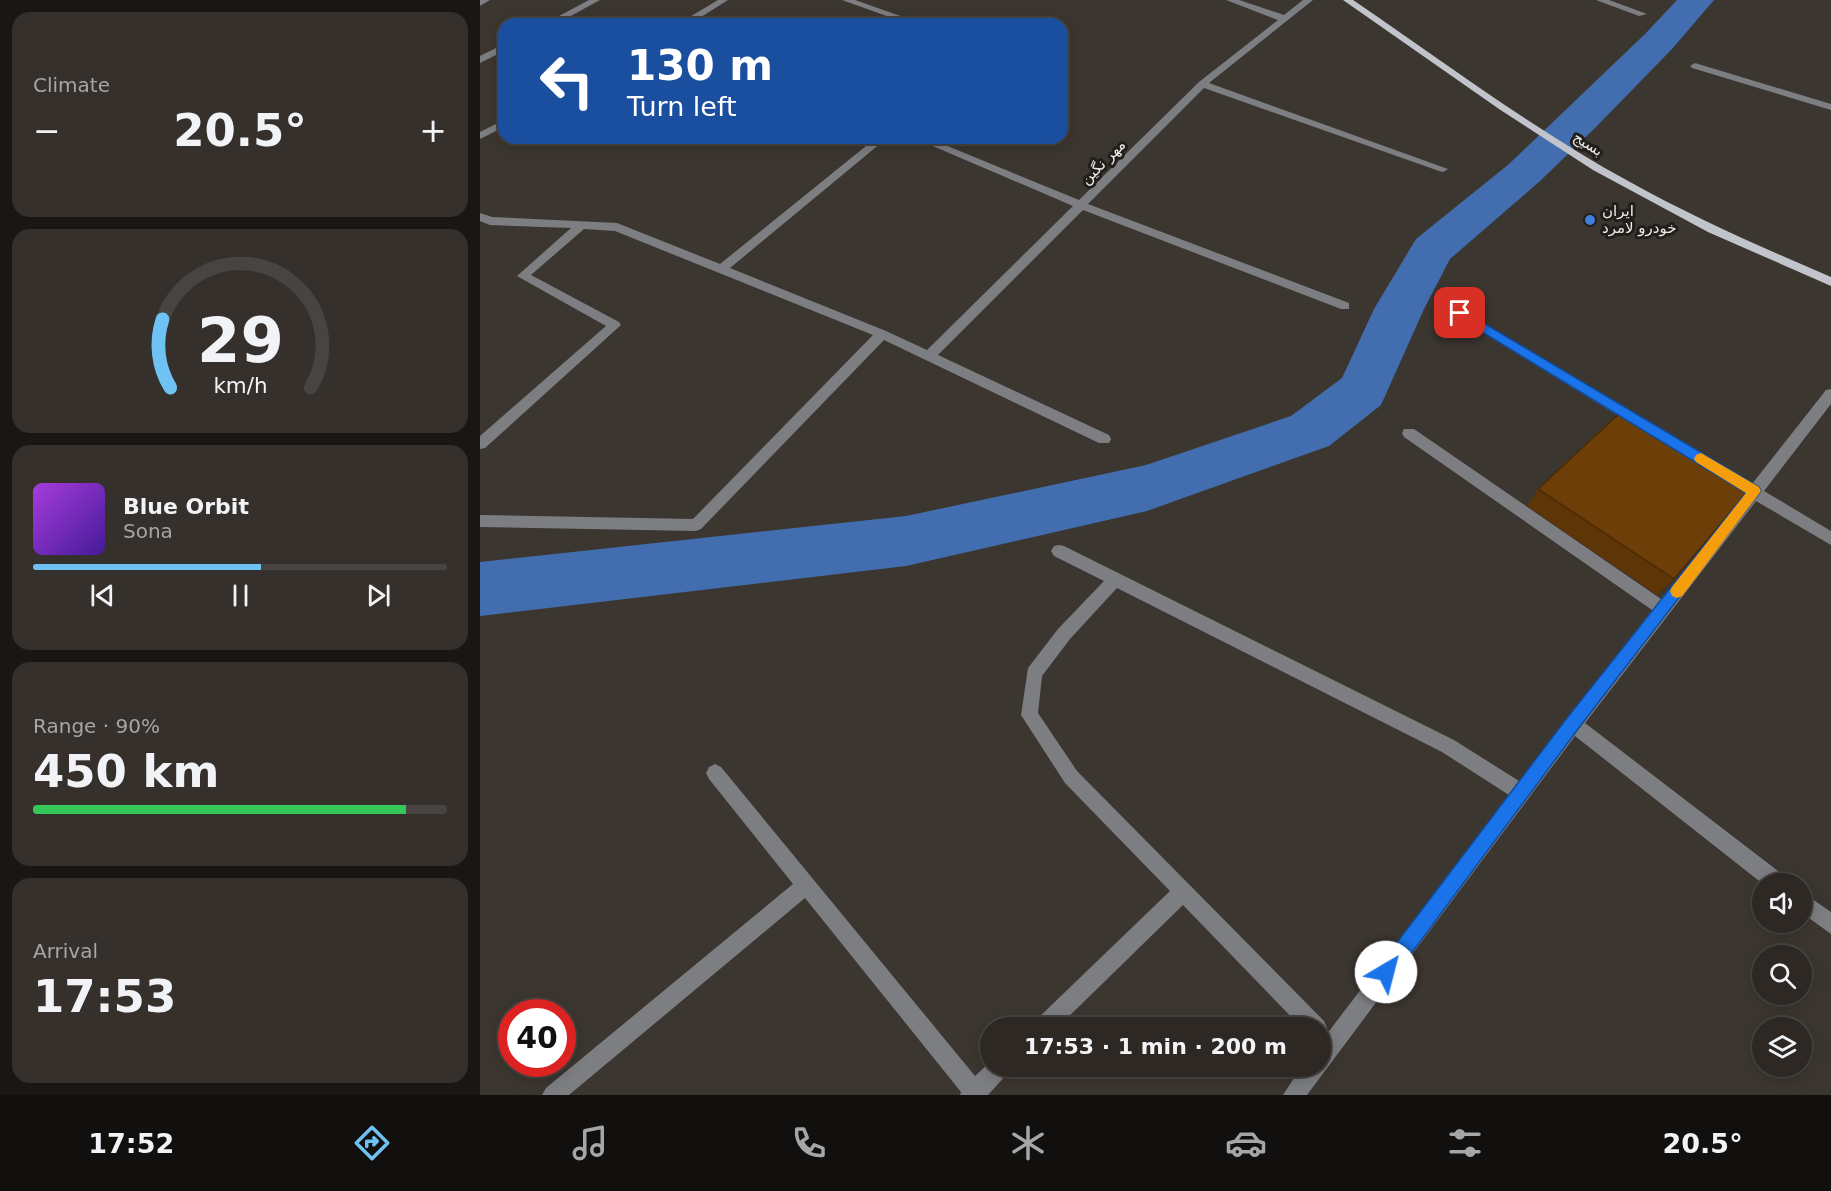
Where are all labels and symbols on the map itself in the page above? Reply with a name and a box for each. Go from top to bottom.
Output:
street label: بسیج [1570,128,1606,160]
street label: مهر نگین [1077,136,1129,188]
place label: ایران خودرو لامرد [1602,202,1677,237]
marker: ایران خودرو لامرد [1583,213,1597,227]
pin [1434,287,1485,338]
position arrow [1354,940,1418,1004]
speed limit sign: 40 [498,999,576,1077]

